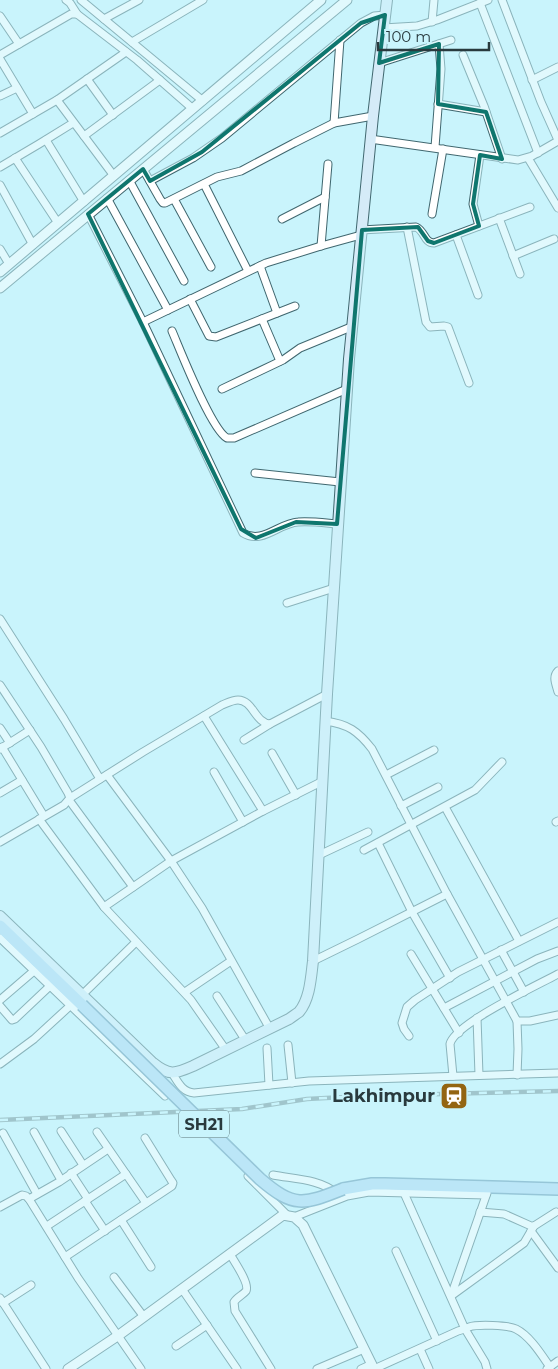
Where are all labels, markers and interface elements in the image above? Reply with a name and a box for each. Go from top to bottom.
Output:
scale bar [378,20,489,52]
text: 100 m [386,27,431,46]
station icon: Lakhimpur [439,1081,469,1111]
place label: Lakhimpur [332,1085,435,1107]
road number: SH21 [179,1110,229,1138]

